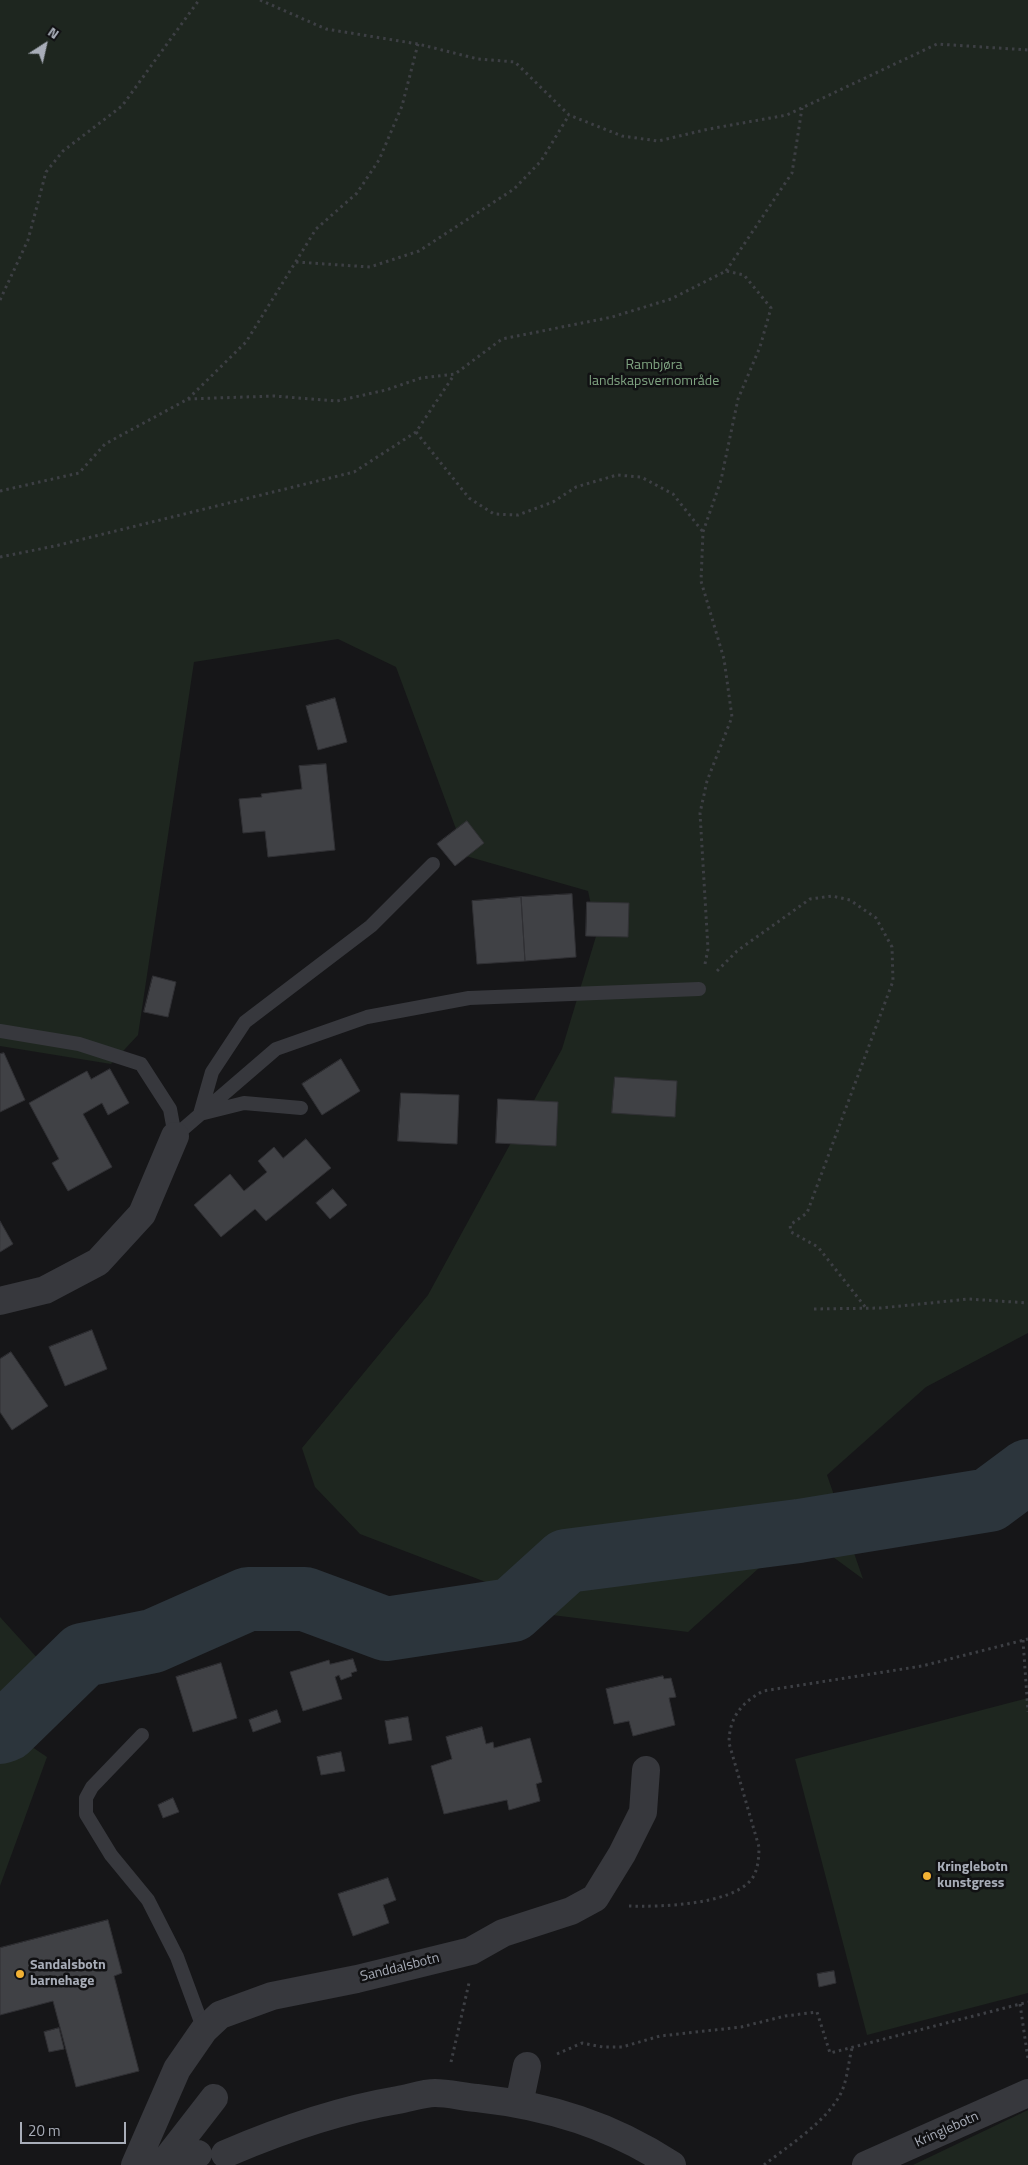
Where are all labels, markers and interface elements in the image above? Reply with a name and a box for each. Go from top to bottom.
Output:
north arrow [20,20,70,70]
text: N [44,21,64,44]
park label: Rambjøra landskapsvernområde [589,358,719,391]
place label: Kringlebotn kunstgress [937,1860,1008,1892]
marker: Kringlebotn kunstgress [921,1870,933,1882]
street label: Sanddalsbotn [359,1950,441,1986]
place label: Sandalsbotn barnehage [30,1958,106,1990]
marker: Sandalsbotn barnehage [14,1968,26,1980]
street label: Kringlebotn [913,2109,981,2151]
scale bar [22,2112,129,2144]
text: 20 m [28,2119,61,2142]

